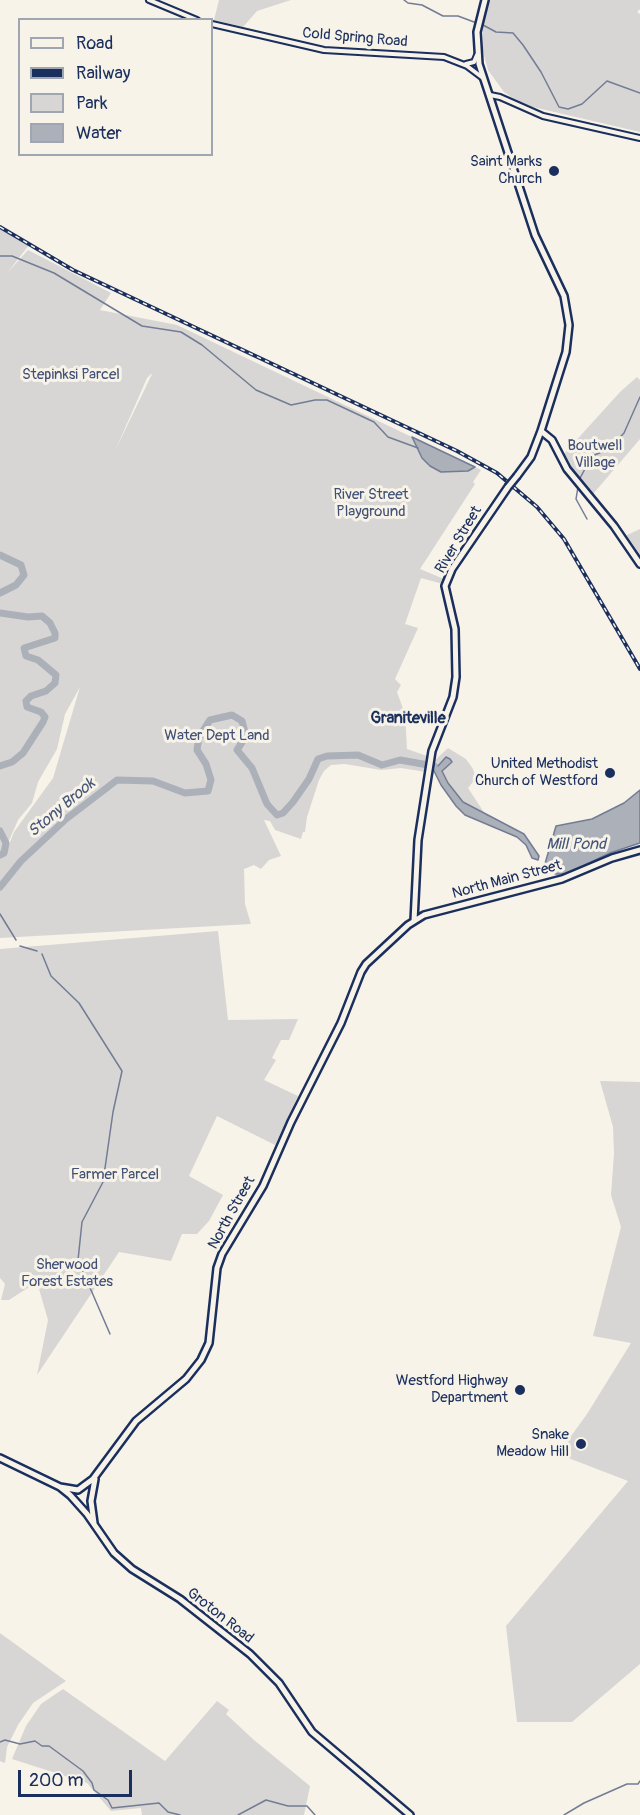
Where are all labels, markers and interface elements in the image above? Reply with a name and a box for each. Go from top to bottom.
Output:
legend [18,18,213,156]
street label: Cold Spring Road [302,24,408,52]
text: Road [76,32,113,55]
text: Railway [76,62,131,85]
text: Park [76,92,108,115]
text: Water [76,122,122,145]
place label: Saint Marks Church [470,153,542,188]
marker: Saint Marks Church [547,164,561,178]
park label: Stepinksi Parcel [22,366,120,384]
park label: Boutwell Village [568,437,622,472]
park label: River Street Playground [333,486,409,521]
street label: River Street [432,503,486,577]
district label: Graniteville [370,709,446,729]
park label: Water Dept Land [164,727,270,745]
place label: United Methodist Church of Westford [475,755,598,790]
marker: United Methodist Church of Westford [603,766,617,780]
water label: Stony Brook [25,774,99,842]
water label: Mill Pond [546,835,606,855]
street label: North Main Street [450,857,564,903]
park label: Farmer Parcel [71,1166,159,1184]
street label: North Street [205,1173,259,1253]
park label: Sherwood Forest Estates [21,1256,113,1291]
place label: Westford Highway Department [396,1372,508,1407]
marker: Westford Highway Department [513,1383,527,1397]
place label: Snake Meadow Hill [496,1426,569,1461]
marker: Snake Meadow Hill [574,1437,588,1451]
street label: Groton Road [183,1584,257,1648]
scale bar [21,1758,135,1796]
text: 200 m [29,1769,84,1792]

